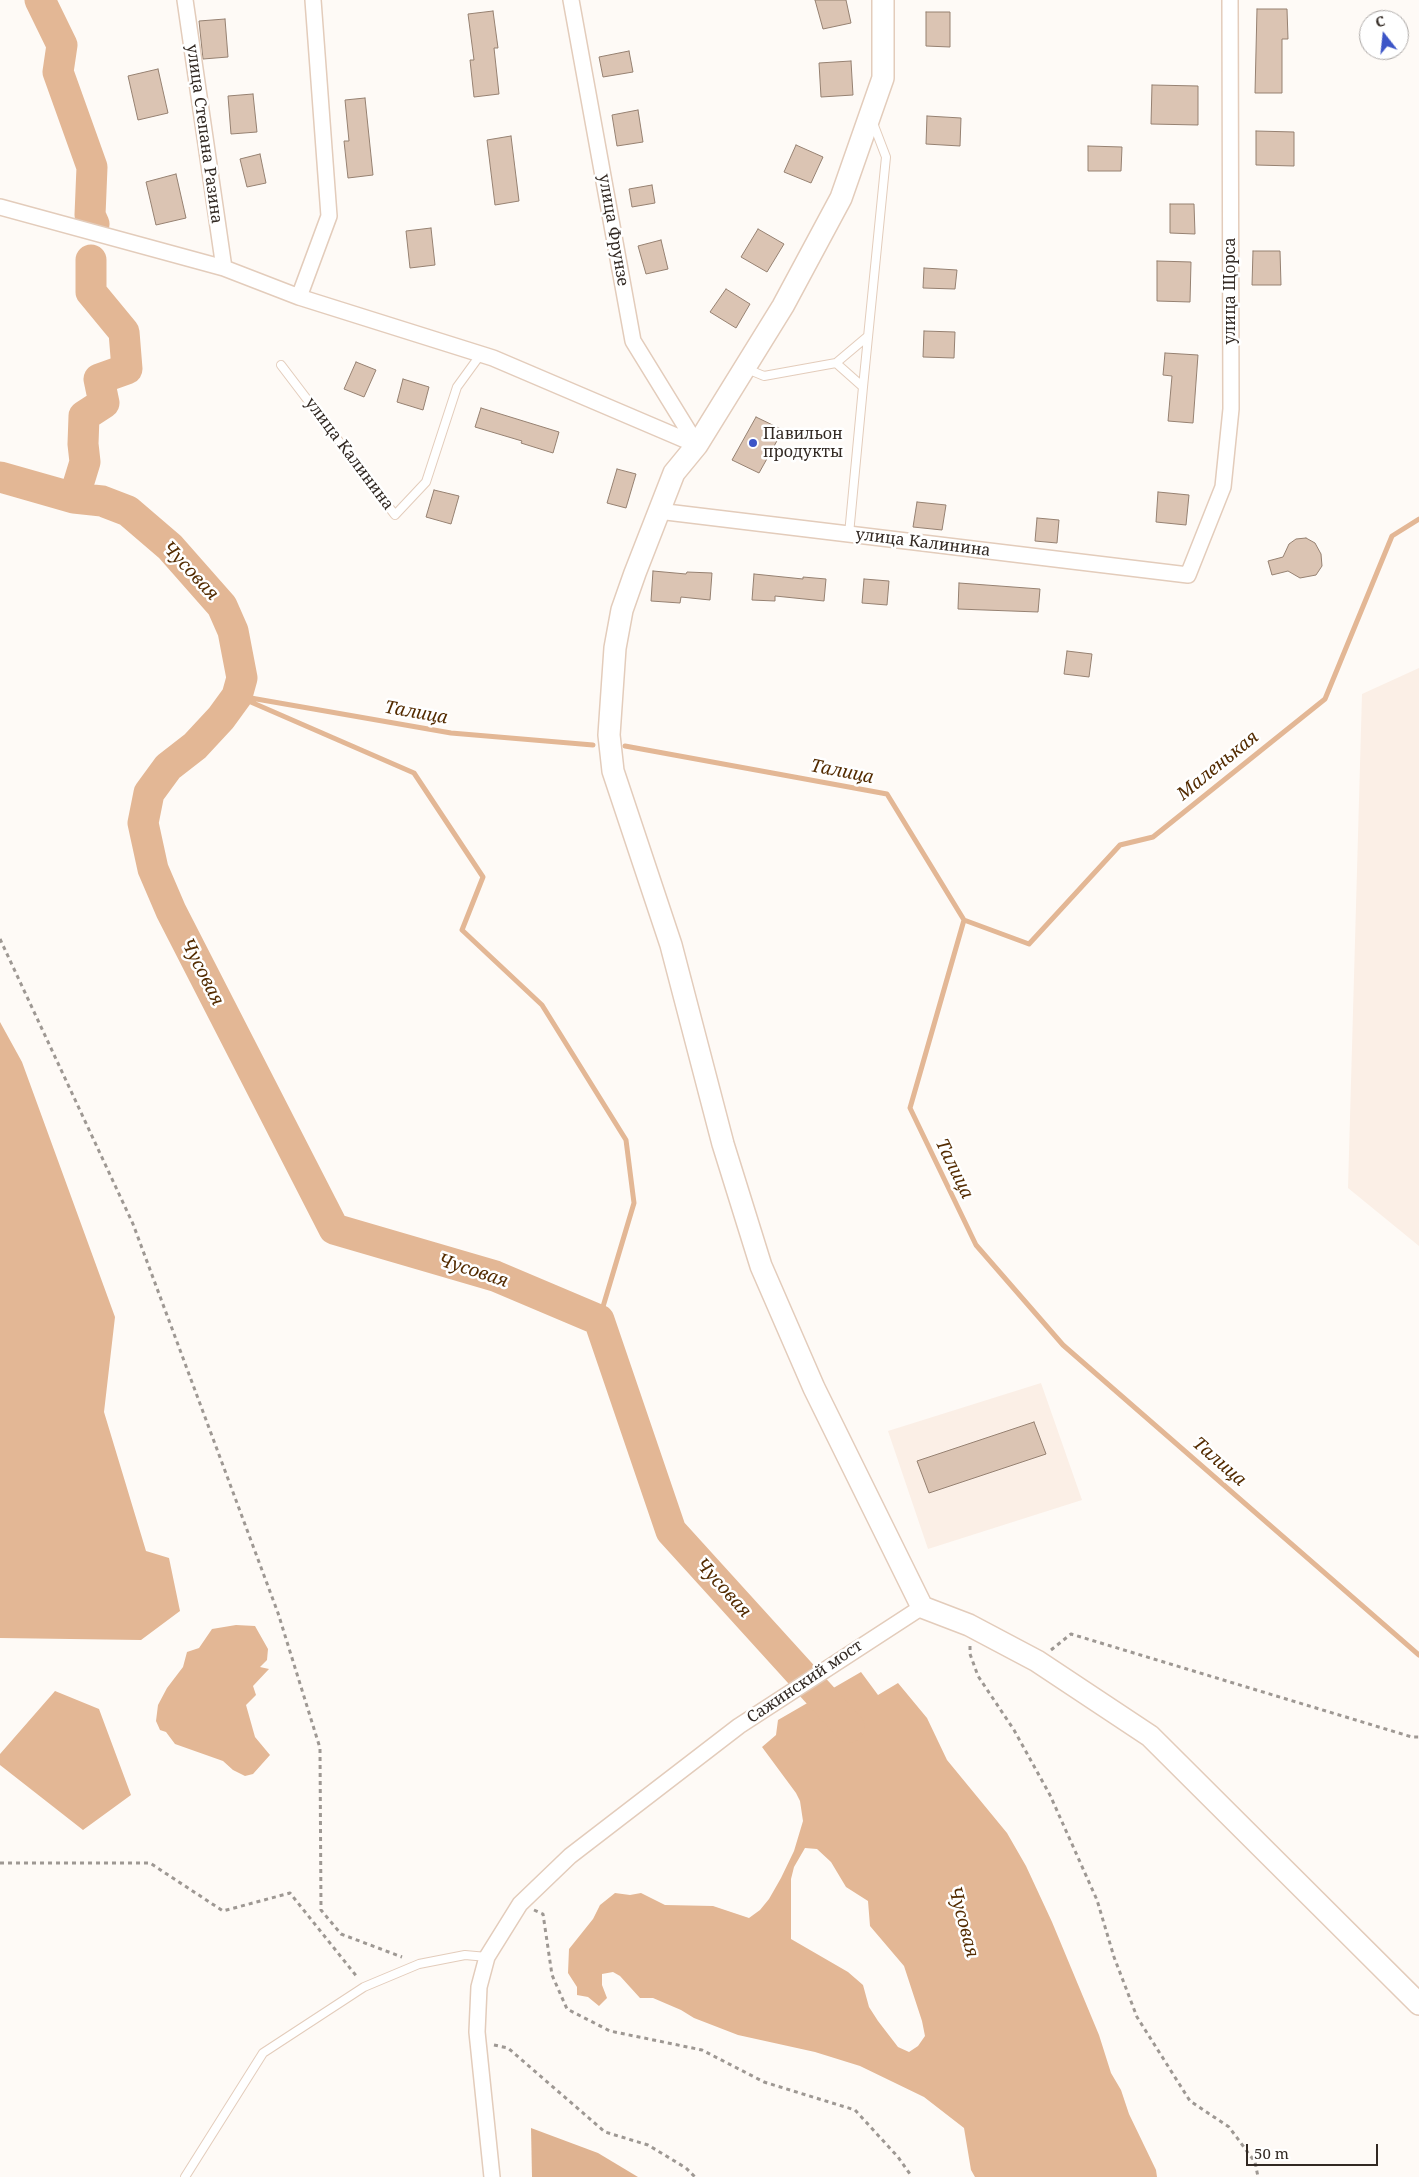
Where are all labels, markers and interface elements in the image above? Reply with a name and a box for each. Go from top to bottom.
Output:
north arrow [1359,10,1409,60]
text: С [1373,11,1387,31]
street label: улица Степана Разина [182,43,226,225]
street label: улица Фрунзе [594,172,632,288]
street label: улица Щорса [1220,237,1240,345]
street label: улица Калинина [300,394,398,514]
place label: Павильон продукты [763,424,843,462]
marker: Павильон продукты [747,437,759,449]
street label: улица Калинина [854,525,992,561]
water label: Чусовая [157,537,223,605]
water label: Талица [383,697,449,729]
water label: Маленькая [1173,727,1263,805]
water label: Талица [809,755,875,789]
water label: Чусовая [176,935,228,1009]
water label: Талица [930,1136,978,1202]
water label: Чусовая [435,1250,511,1292]
water label: Талица [1188,1433,1250,1491]
water label: Чусовая [691,1554,755,1622]
street label: Сажинский мост [744,1636,866,1728]
water label: Чусовая [943,1884,983,1960]
scale bar [1249,2134,1382,2166]
text: 50 m [1254,2143,1289,2163]

